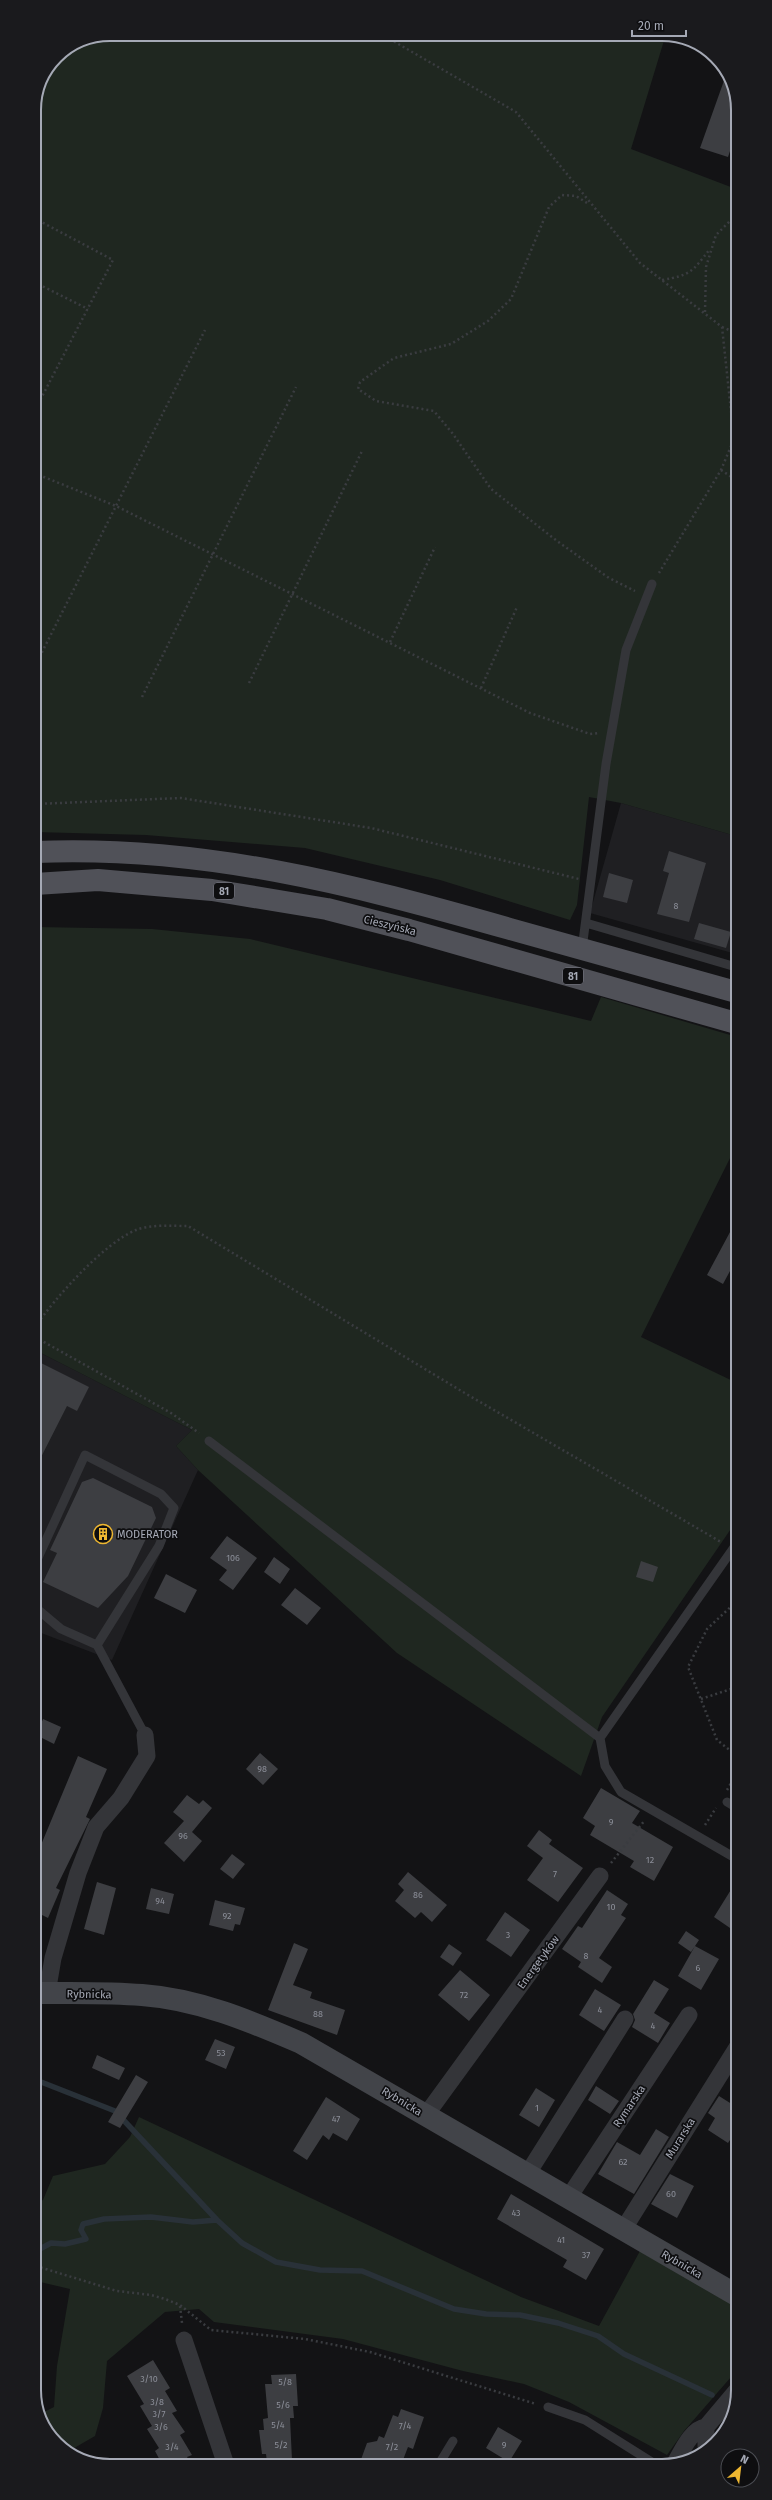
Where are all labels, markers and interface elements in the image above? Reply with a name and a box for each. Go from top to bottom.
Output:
scale bar [632,12,686,38]
text: 20 m [638,19,664,33]
road number: 81 [214,883,234,899]
house number: 8 [674,901,679,911]
street label: Cieszyńska [362,913,417,938]
road number: 81 [563,968,583,984]
building icon: MODERATOR [92,1523,114,1545]
place label: MODERATOR [117,1528,178,1541]
house number: 106 [226,1553,240,1563]
house number: 98 [257,1764,267,1774]
house number: 9 [609,1817,614,1827]
house number: 96 [178,1831,188,1841]
house number: 12 [646,1855,654,1865]
house number: 7 [553,1869,557,1879]
house number: 86 [413,1890,423,1900]
house number: 94 [155,1896,165,1906]
house number: 10 [607,1902,615,1912]
house number: 92 [223,1911,231,1921]
house number: 3 [506,1930,510,1940]
street label: Energetyków [515,1933,562,1992]
house number: 8 [584,1951,589,1961]
house number: 6 [696,1963,701,1973]
street label: Rybnicka [66,1988,112,2001]
house number: 72 [460,1990,468,2000]
house number: 4 [598,2005,603,2015]
house number: 88 [313,2009,323,2019]
house number: 4 [651,2021,656,2031]
house number: 53 [217,2048,225,2058]
street label: Rymarska [611,2083,648,2130]
street label: Rybnicka [379,2084,424,2119]
house number: 1 [535,2103,539,2113]
house number: 47 [332,2114,340,2124]
street label: Murarska [663,2116,698,2161]
house number: 62 [618,2157,628,2167]
house number: 60 [666,2189,676,2199]
house number: 43 [511,2208,521,2218]
house number: 41 [557,2235,565,2245]
street label: Rybnicka [659,2248,704,2281]
house number: 37 [582,2250,590,2260]
house number: 3/10 [140,2374,158,2384]
house number: 5/8 [278,2377,292,2387]
house number: 3/8 [150,2397,164,2407]
house number: 5/6 [276,2400,290,2410]
house number: 3/7 [153,2409,166,2419]
house number: 5/4 [271,2420,285,2430]
house number: 7/4 [399,2421,412,2431]
house number: 3/6 [154,2422,168,2432]
house number: 5/2 [274,2440,288,2450]
house number: 9 [502,2440,507,2450]
house number: 3/4 [165,2442,179,2452]
house number: 7/2 [386,2442,398,2452]
north arrow [720,2448,760,2488]
text: N [738,2452,751,2467]

